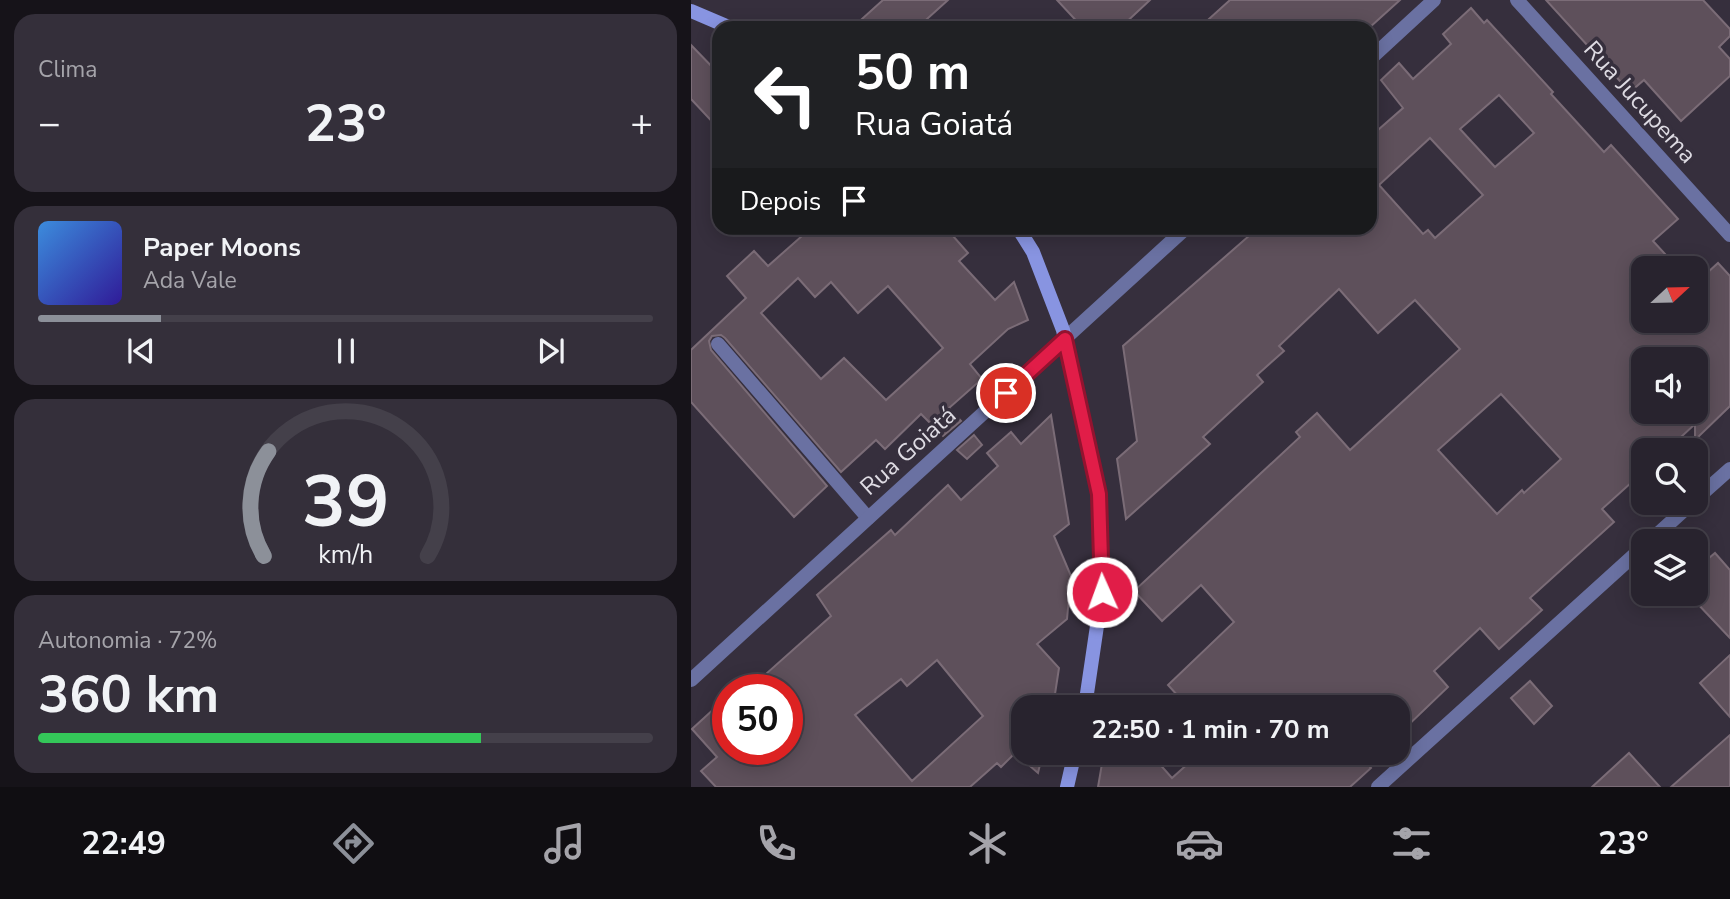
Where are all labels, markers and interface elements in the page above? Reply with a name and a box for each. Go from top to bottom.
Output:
street label: Rua Jucupema [1577,34,1703,170]
text: 50 m [855,39,970,106]
icon: left [740,49,831,140]
text: Clima [38,54,98,85]
text: 23° [304,88,387,159]
text: − [38,98,61,149]
text: + [630,98,653,149]
text: Rua Goiatá [855,103,1013,146]
icon: arrive [835,182,873,220]
text: Depois [740,184,821,219]
text: Paper Moons [143,230,301,265]
north arrow [1631,256,1708,332]
map controls [1631,256,1708,606]
text: Ada Vale [143,265,237,296]
icon: previous [122,332,160,370]
icon: pause [327,332,365,370]
icon: next [532,332,570,370]
button: sound [1631,347,1708,424]
pin [976,363,1036,423]
icon: arrive [987,374,1025,412]
street label: Rua Goiatá [853,399,963,503]
button: search [1631,438,1708,515]
text: 39 [302,452,389,552]
button: layers [1631,529,1708,606]
text: km/h [318,537,373,571]
position arrow [1065,555,1139,629]
text: Autonomia · 72% [38,625,218,656]
text: 360 km [38,659,219,730]
speed limit sign: 50 [712,674,803,765]
text: 22:50 · 1 min · 70 m [1091,712,1330,747]
icon: directions [329,819,378,868]
icon: music [540,819,589,868]
icon: phone [752,819,801,868]
icon: climate [963,819,1012,868]
icon: car [1175,819,1224,868]
icon: filters [1387,819,1436,868]
text: 22:49 [81,822,166,865]
text: 23° [1598,822,1649,865]

